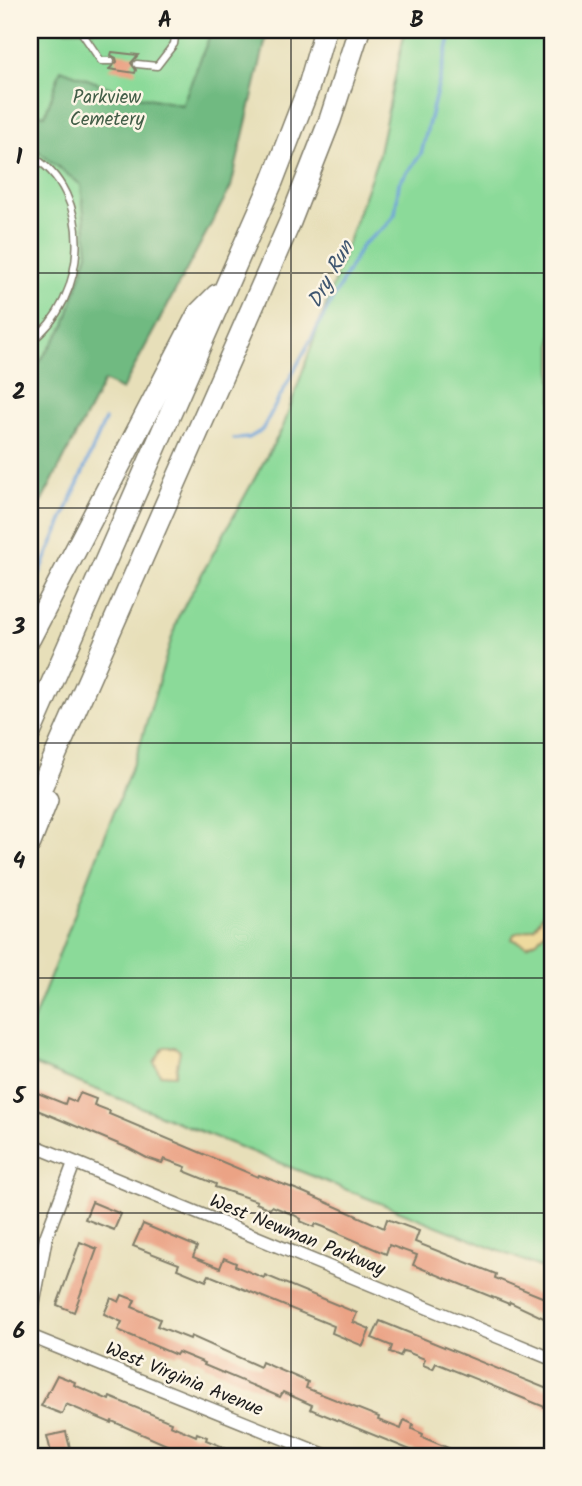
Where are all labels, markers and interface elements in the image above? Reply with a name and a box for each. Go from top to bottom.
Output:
text: A [158,3,172,39]
text: B [410,3,424,39]
park label: Parkview Cemetery [70,83,145,135]
text: 1 [16,140,23,176]
water label: Dry Run [299,234,364,314]
text: 2 [12,375,26,411]
text: 3 [12,610,26,646]
text: 4 [13,844,26,880]
text: 5 [12,1079,27,1115]
street label: West Newman Parkway [205,1187,391,1285]
text: 6 [13,1314,25,1350]
street label: West Virginia Avenue [101,1334,268,1425]

